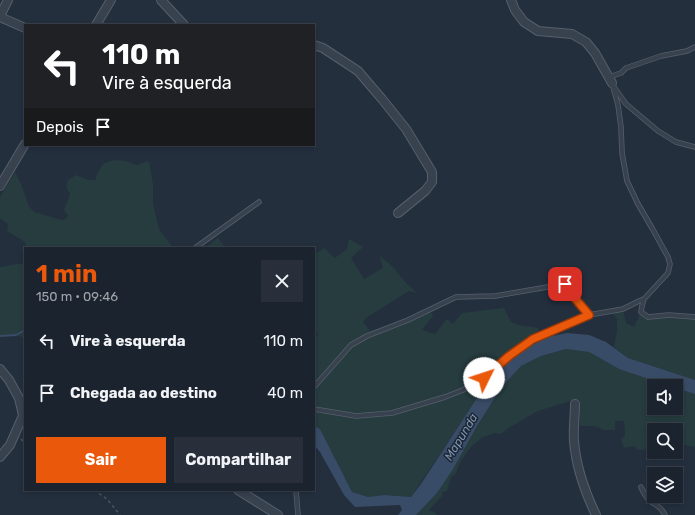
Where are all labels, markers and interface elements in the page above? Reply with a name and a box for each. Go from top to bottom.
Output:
text: 110 m [102,38,180,71]
icon: left [36,40,88,92]
text: Vire à esquerda [102,72,232,94]
icon: arrive [92,116,114,138]
text: Depois [36,118,84,136]
text: 1 min [36,260,97,288]
button: close [261,260,303,302]
pin [548,267,582,301]
icon: arrive [554,273,576,295]
text: 150 m · 09:46 [36,289,118,304]
icon: left [36,330,58,352]
text: Vire à esquerda [70,332,186,350]
text: 110 m [264,332,303,350]
position arrow [463,357,505,399]
map controls [647,379,683,503]
button: sound [647,379,683,415]
icon: arrive [36,382,58,404]
text: Chegada ao destino [70,384,217,402]
text: 40 m [267,384,303,402]
water label: Mapunda [442,411,480,463]
button: search [647,423,683,459]
button: Sair [36,437,166,483]
button: Compartilhar [174,437,303,483]
button: layers [647,467,683,503]

